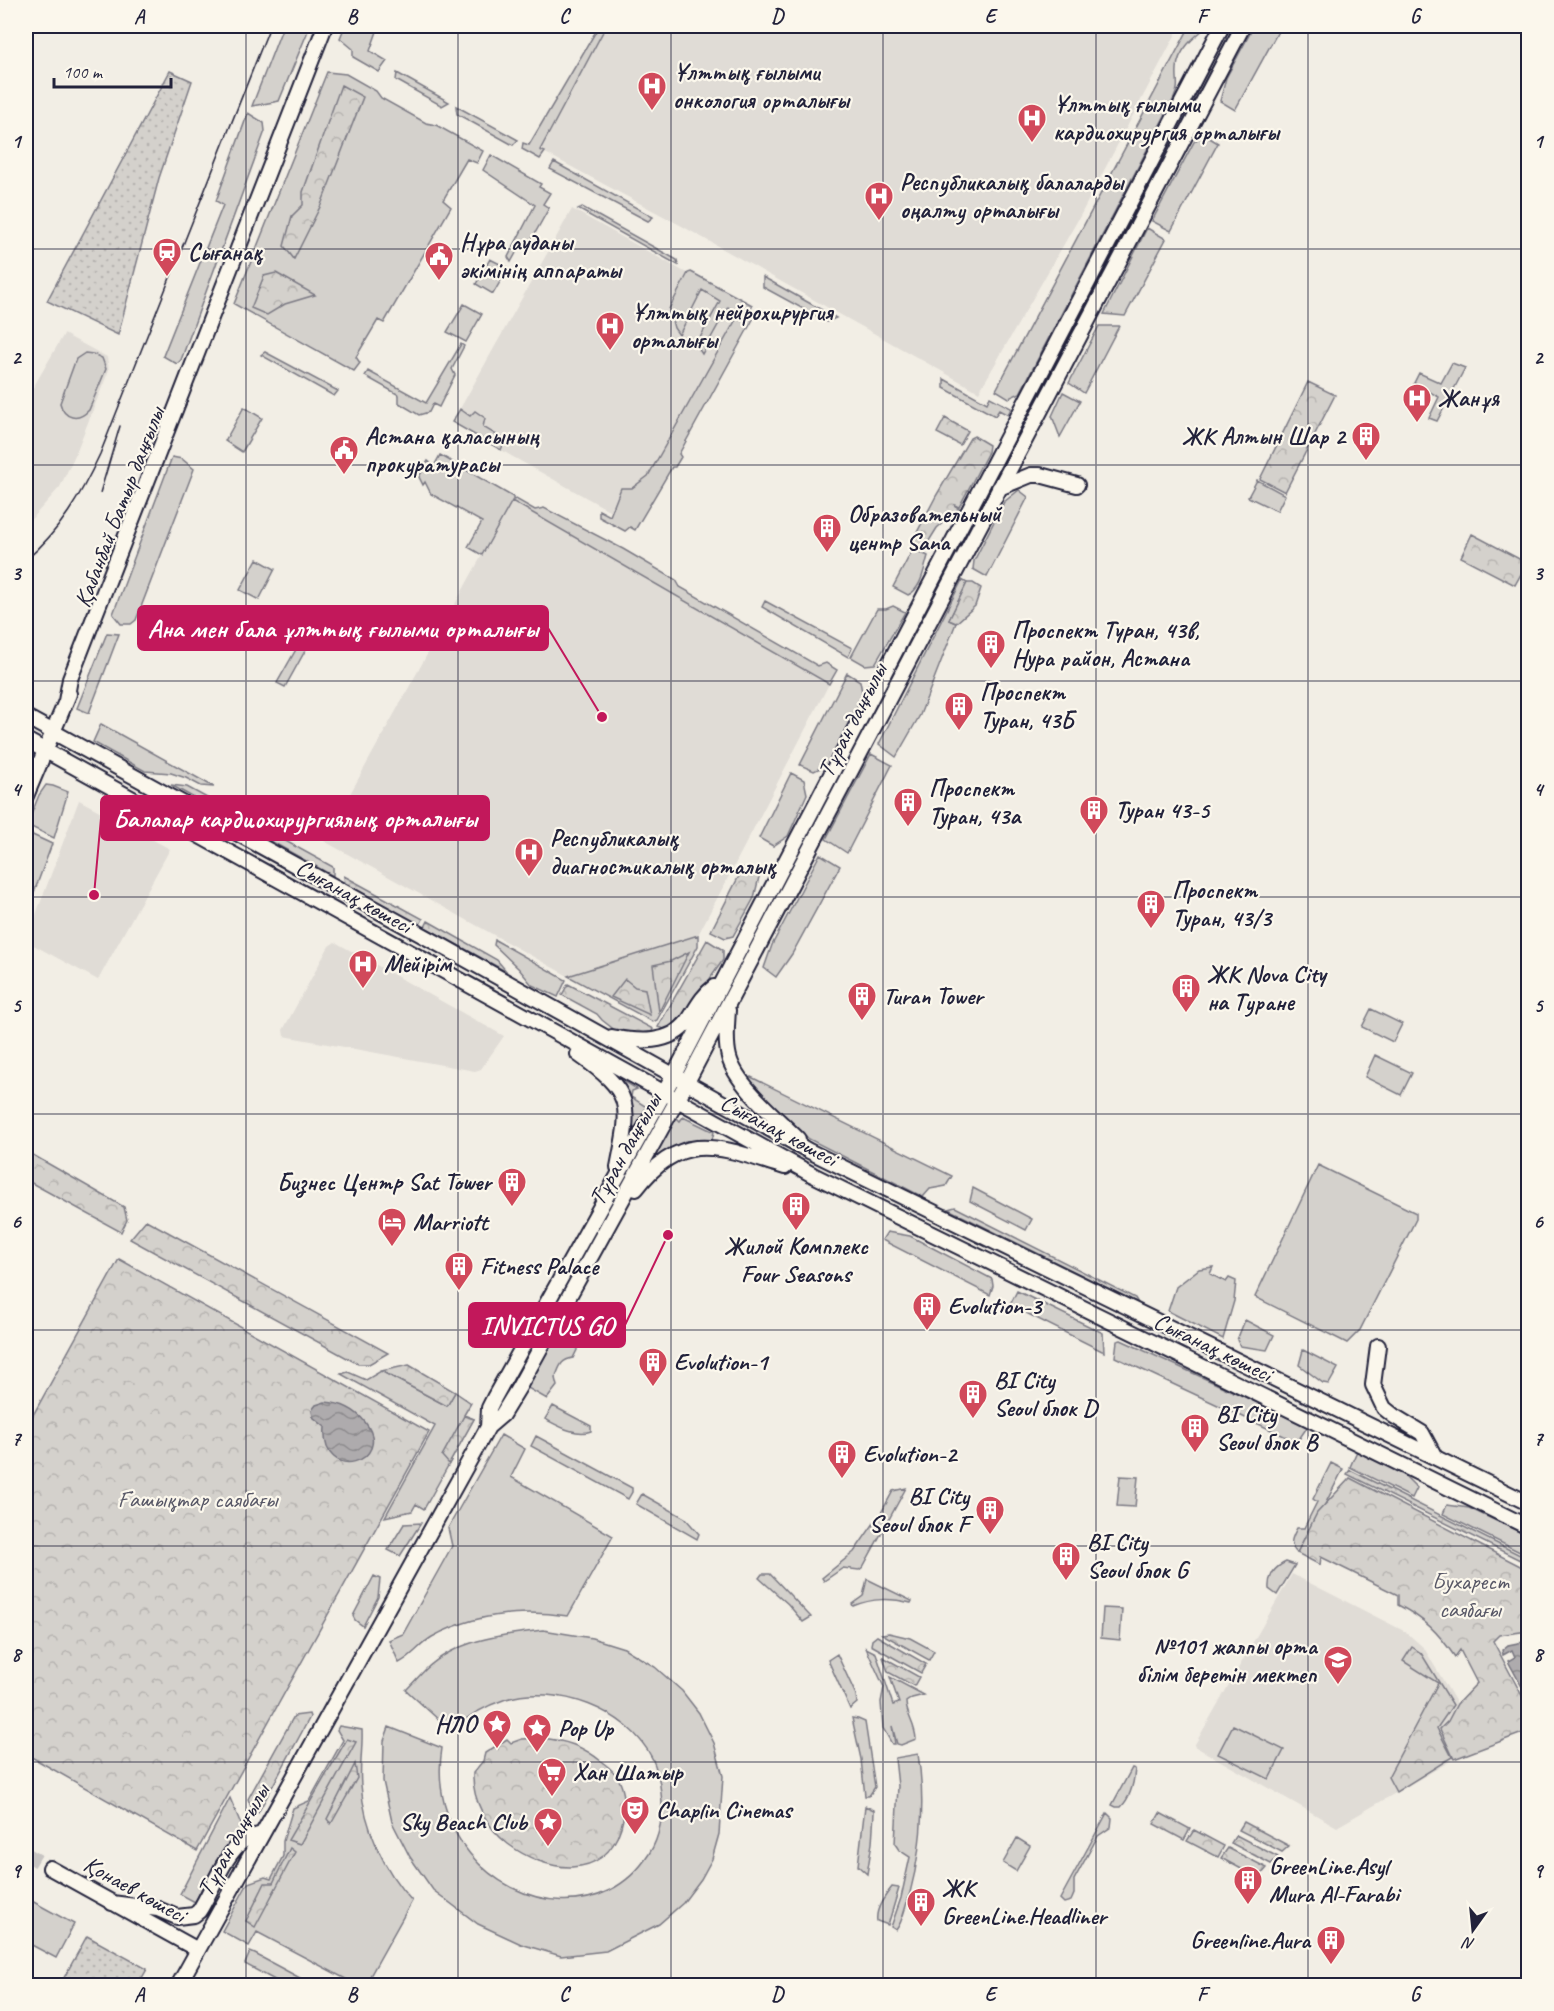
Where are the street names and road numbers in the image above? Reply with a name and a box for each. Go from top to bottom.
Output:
street label: Қабанбай Батыр даңғылы [67,400,172,611]
street label: Тұран даңғылы [811,656,895,782]
street label: Сығанақ көшесі [291,852,419,941]
street label: Тұран даңғылы [582,1086,669,1210]
street label: Сығанақ көшесі [715,1087,845,1174]
street label: Сығанақ көшесі [1149,1305,1279,1390]
street label: Тұран даңғылы [190,1777,277,1901]
street label: Қонаев көшесі [78,1849,194,1931]

